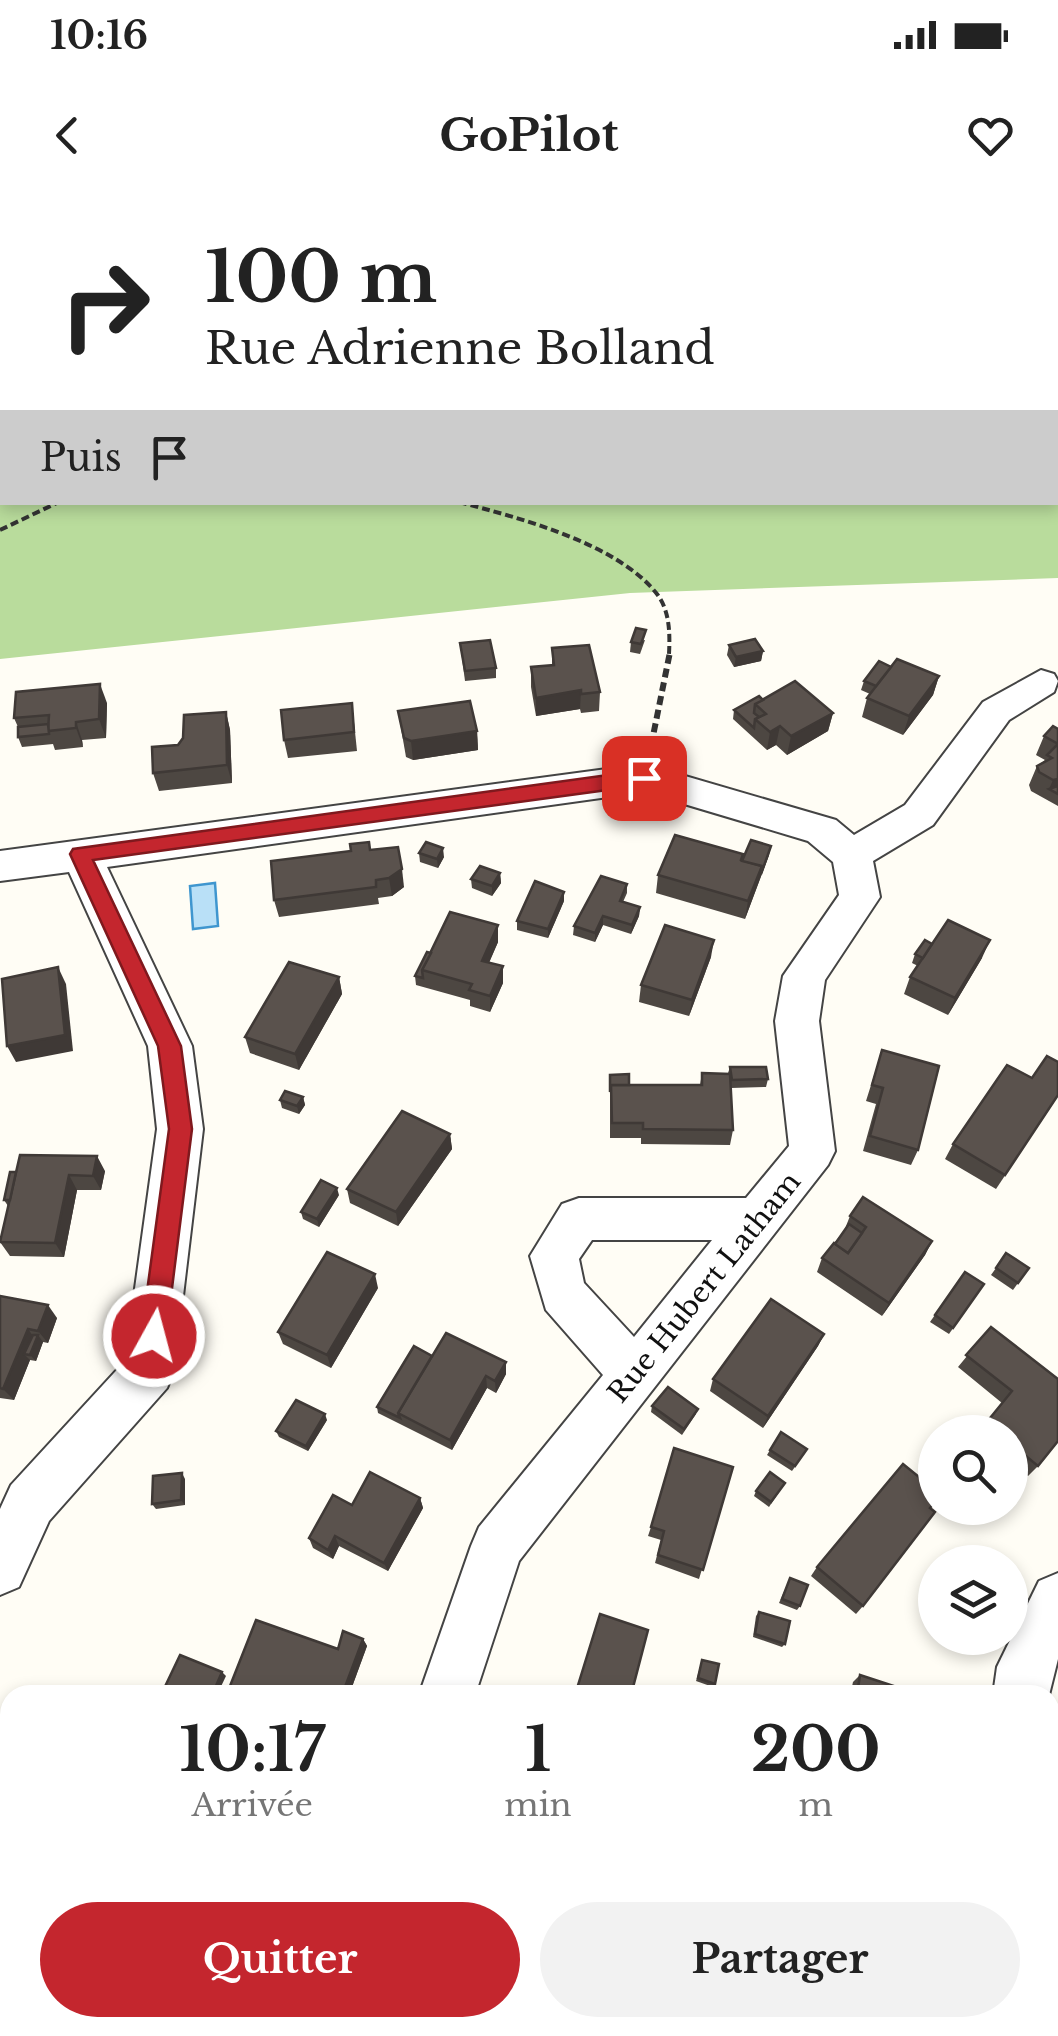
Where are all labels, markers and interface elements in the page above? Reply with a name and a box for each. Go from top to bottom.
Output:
text: 10:16 [50,12,148,59]
text: GoPilot [439,107,619,163]
icon: back [40,108,95,163]
icon: heart [963,108,1018,163]
text: 100 m [205,234,437,321]
icon: right [40,240,170,370]
text: Rue Adrienne Bolland [205,320,715,376]
icon: arrive [142,430,197,485]
text: Puis [40,434,122,481]
pin [602,736,687,821]
icon: arrive [617,751,672,806]
street label: Rue Hubert Latham [601,1165,808,1410]
position arrow [102,1284,206,1388]
map controls [918,1415,1028,1655]
button: search [918,1415,1028,1525]
button: layers [918,1545,1028,1655]
text: 10:17 [179,1713,325,1787]
text: 1 [525,1713,551,1787]
text: 200 [751,1713,881,1787]
text: Arrivée [191,1785,313,1825]
text: min [504,1785,572,1825]
text: m [799,1785,833,1825]
button: Quitter [40,1902,520,2017]
button: Partager [540,1902,1020,2017]

